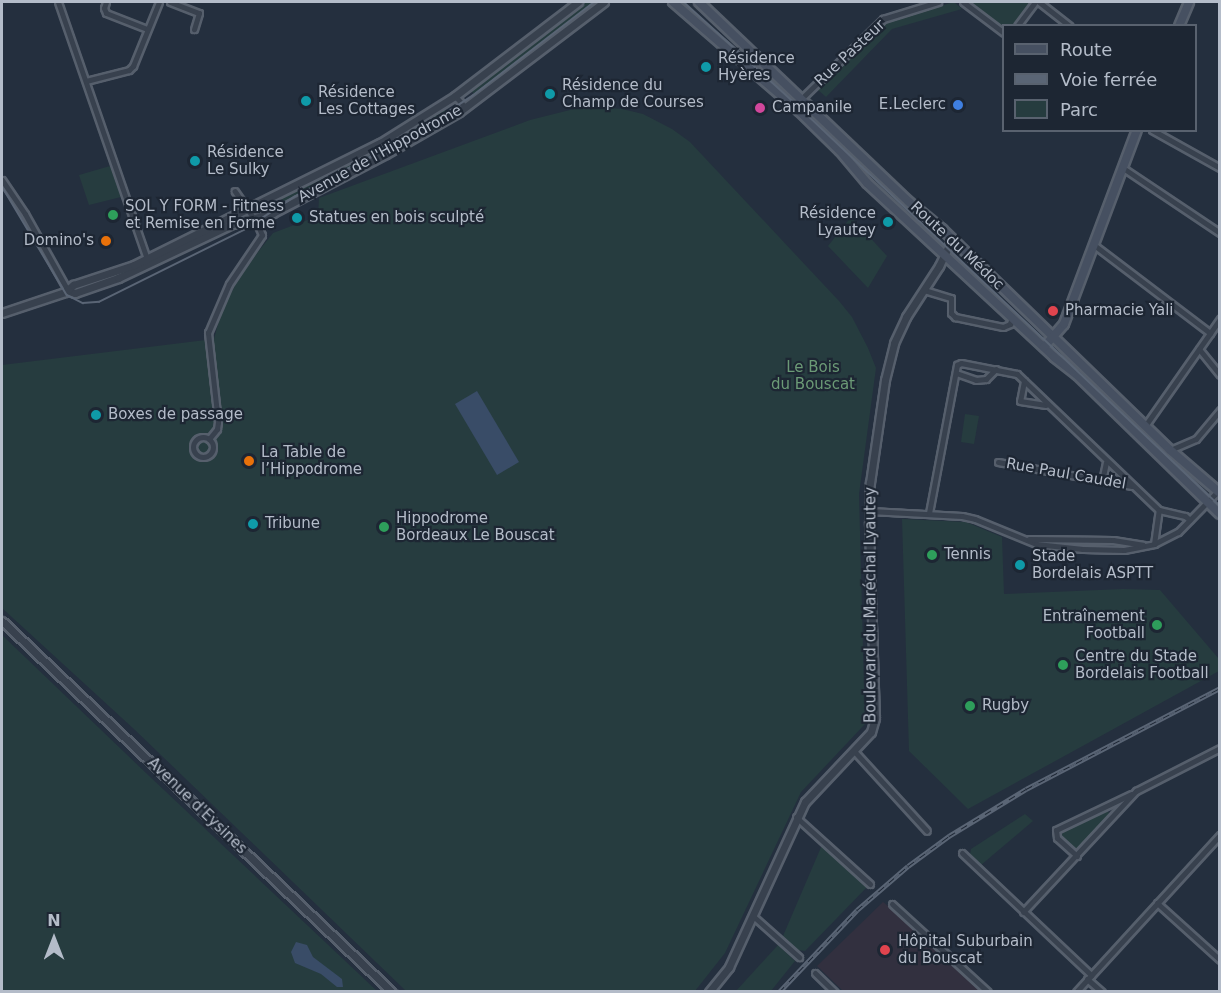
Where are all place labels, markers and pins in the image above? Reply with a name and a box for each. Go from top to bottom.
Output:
place label: Résidence Hyères [718,49,795,84]
marker: Résidence Hyères [699,60,713,74]
place label: Résidence du Champ de Courses [562,76,704,111]
place label: Résidence Les Cottages [318,83,415,118]
marker: Résidence du Champ de Courses [543,87,557,101]
marker: Résidence Les Cottages [299,94,313,108]
place label: E.Leclerc [879,96,946,114]
marker: E.Leclerc [951,98,965,112]
place label: Campanile [772,99,852,117]
marker: Campanile [753,101,767,115]
place label: Résidence Le Sulky [207,143,284,178]
marker: Résidence Le Sulky [188,154,202,168]
place label: SOL Y FORM - Fitness et Remise en Forme [125,197,284,232]
place label: Résidence Lyautey [799,204,876,239]
marker: SOL Y FORM - Fitness et Remise en Forme [106,208,120,222]
place label: Statues en bois sculpté [309,209,484,227]
marker: Statues en bois sculpté [290,211,304,225]
marker: Résidence Lyautey [881,215,895,229]
place label: Domino's [24,232,94,250]
marker: Domino's [99,234,113,248]
place label: Pharmacie Yali [1065,302,1173,320]
marker: Pharmacie Yali [1046,304,1060,318]
place label: Boxes de passage [108,406,243,424]
marker: Boxes de passage [89,408,103,422]
place label: La Table de l’Hippodrome [261,443,362,478]
marker: La Table de l’Hippodrome [242,454,256,468]
place label: Hippodrome Bordeaux Le Bouscat [396,509,555,544]
place label: Tribune [265,515,320,533]
marker: Tribune [246,517,260,531]
marker: Hippodrome Bordeaux Le Bouscat [377,520,391,534]
place label: Tennis [944,546,991,564]
place label: Stade Bordelais ASPTT [1032,547,1153,582]
marker: Tennis [925,548,939,562]
marker: Stade Bordelais ASPTT [1013,558,1027,572]
place label: Entraînement Football [1043,607,1145,642]
marker: Entraînement Football [1150,618,1164,632]
place label: Centre du Stade Bordelais Football [1075,647,1209,682]
marker: Centre du Stade Bordelais Football [1056,658,1070,672]
place label: Rugby [982,697,1029,715]
marker: Rugby [963,699,977,713]
place label: Hôpital Suburbain du Bouscat [898,932,1033,967]
marker: Hôpital Suburbain du Bouscat [876,941,894,959]

